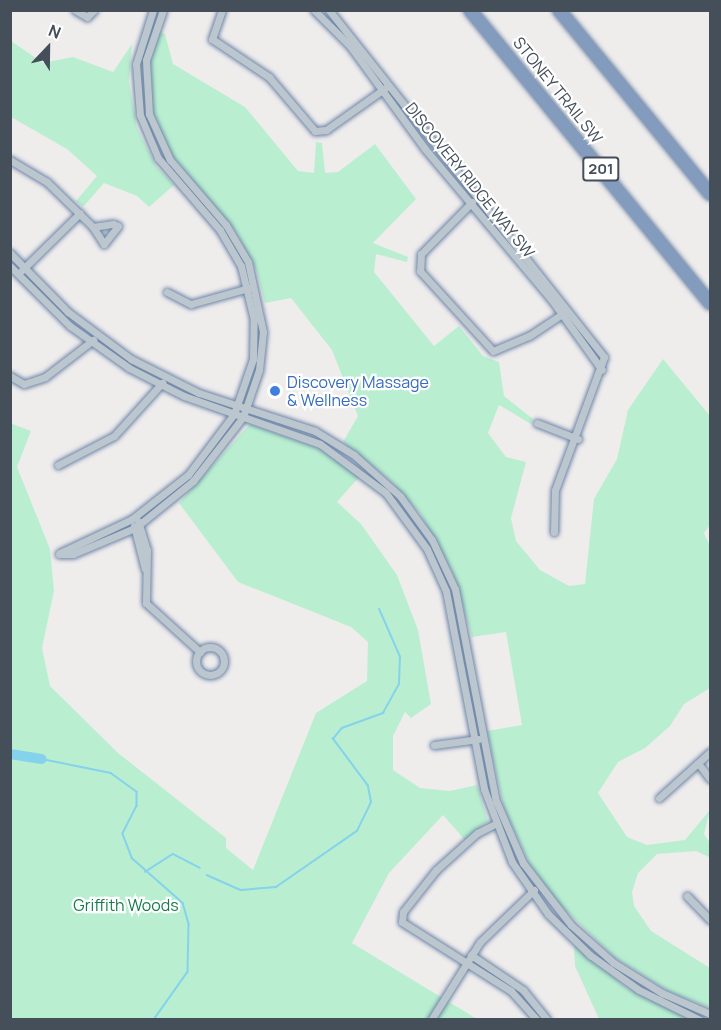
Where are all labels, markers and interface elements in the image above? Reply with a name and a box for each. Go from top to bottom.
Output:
north arrow [18,18,78,78]
text: N [45,19,64,44]
street label: STONEY TRAIL SW [509,32,607,148]
street label: DISCOVERY RIDGE WAY SW [401,98,539,262]
road number: 201 [582,157,620,181]
place label: Discovery Massage & Wellness [287,372,429,410]
marker: Discovery Massage & Wellness [268,384,282,398]
park label: Griffith Woods [73,895,179,915]

